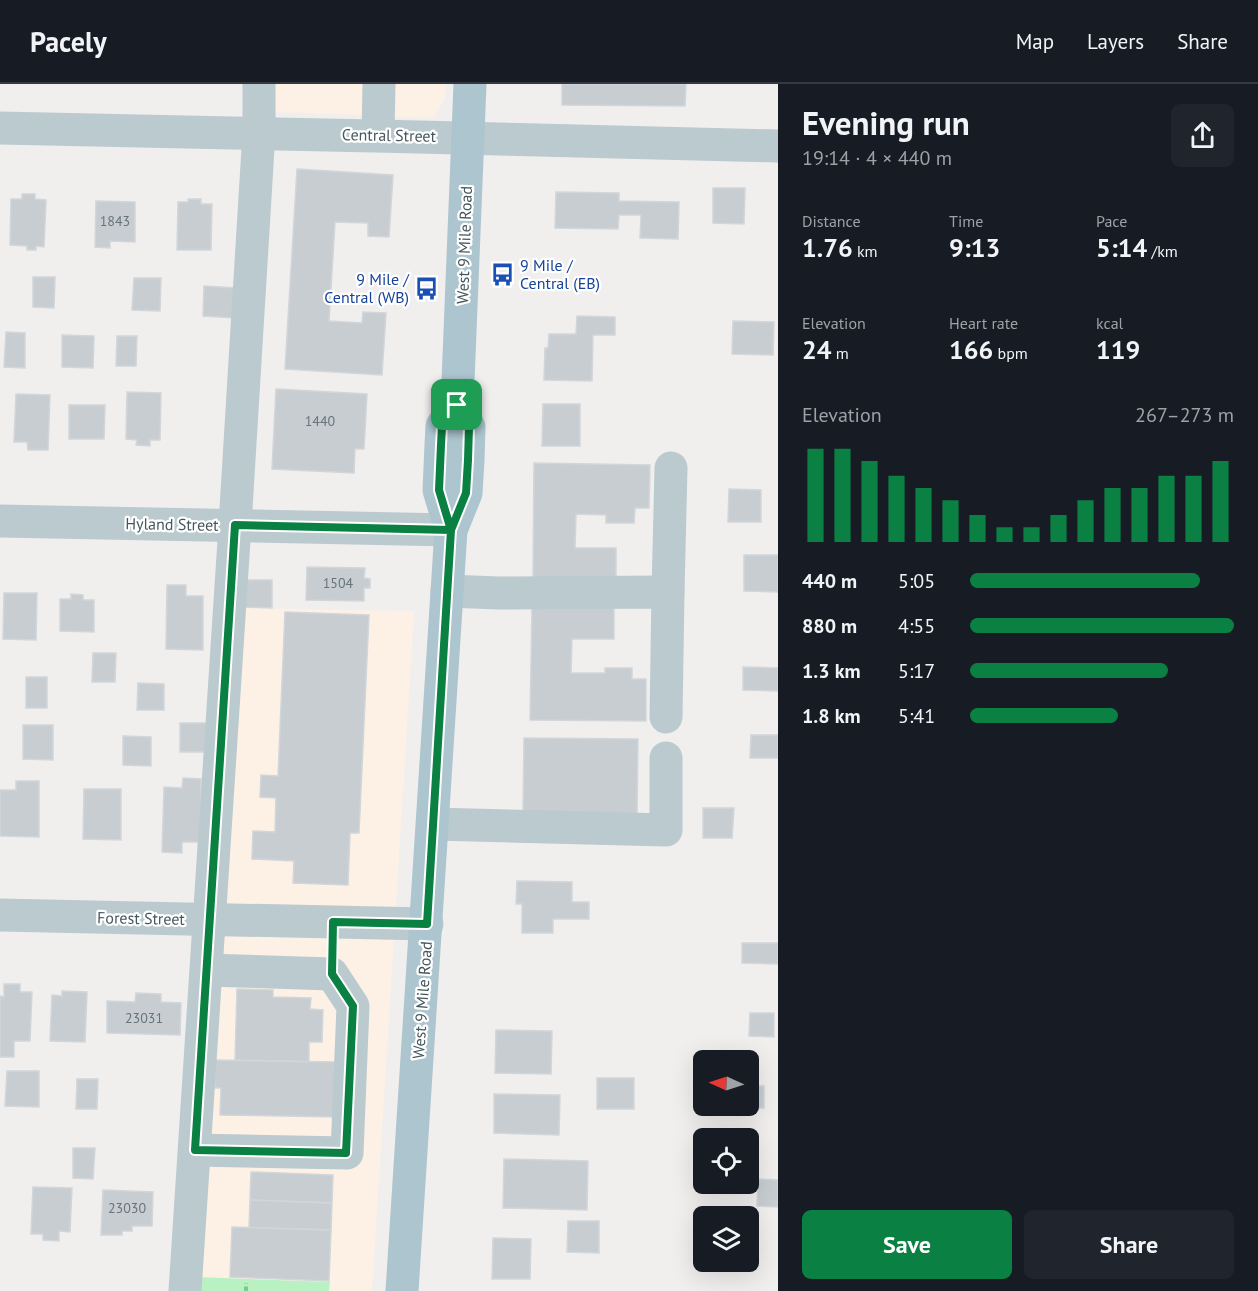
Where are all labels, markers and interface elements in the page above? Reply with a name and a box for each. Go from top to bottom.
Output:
text: Pacely [30,23,107,60]
text: Map [1016,28,1054,55]
text: Layers [1087,28,1144,55]
text: Share [1177,28,1228,55]
text: Evening run [802,101,970,144]
button: share [1171,104,1234,167]
street label: Central Street [342,124,437,146]
text: 19:14 · 4 × 440 m [802,145,952,171]
street label: West 9 Mile Road [452,186,476,304]
text: Distance [802,211,861,231]
text: Time [949,211,983,231]
text: Pace [1096,211,1127,231]
house number: 1843 [100,212,130,230]
text: 1.76 [802,231,853,264]
text: 9:13 [949,231,1000,264]
text: 5:14 [1096,231,1147,264]
text: km [853,241,878,261]
text: /km [1147,241,1178,261]
place label: 9 Mile / Central (EB) [520,255,600,293]
bus stop icon: 9 Mile / Central (EB) [489,261,515,287]
place label: 9 Mile / Central (WB) [324,269,410,307]
bus stop icon: 9 Mile / Central (WB) [414,275,440,301]
text: Elevation [802,313,866,333]
text: Heart rate [949,313,1018,333]
text: kcal [1096,313,1123,333]
text: 24 [802,333,831,366]
text: 166 [949,333,993,366]
text: 119 [1096,333,1140,366]
text: m [831,343,849,363]
text: bpm [993,343,1028,363]
pin [431,379,482,430]
icon: arrive [440,388,473,421]
text: Elevation [802,402,882,428]
text: 267–273 m [1135,402,1234,428]
house number: 1440 [305,412,336,430]
street label: Hyland Street [125,513,219,535]
text: 440 m [802,568,857,594]
text: 5:05 [898,568,935,594]
house number: 1504 [323,574,354,592]
text: 880 m [802,613,857,639]
text: 4:55 [898,613,935,639]
text: 1.3 km [802,658,861,684]
text: 5:17 [898,658,935,684]
text: 1.8 km [802,703,861,729]
text: 5:41 [898,703,935,729]
street label: Forest Street [97,907,186,929]
street label: West 9 Mile Road [408,940,436,1060]
house number: 23031 [125,1009,163,1027]
north arrow [693,1050,759,1116]
map controls [693,1050,759,1272]
button: locate [693,1128,759,1194]
house number: 23030 [108,1199,146,1217]
button: layers [693,1206,759,1272]
button: Save [802,1210,1012,1279]
button: Share [1024,1210,1234,1279]

